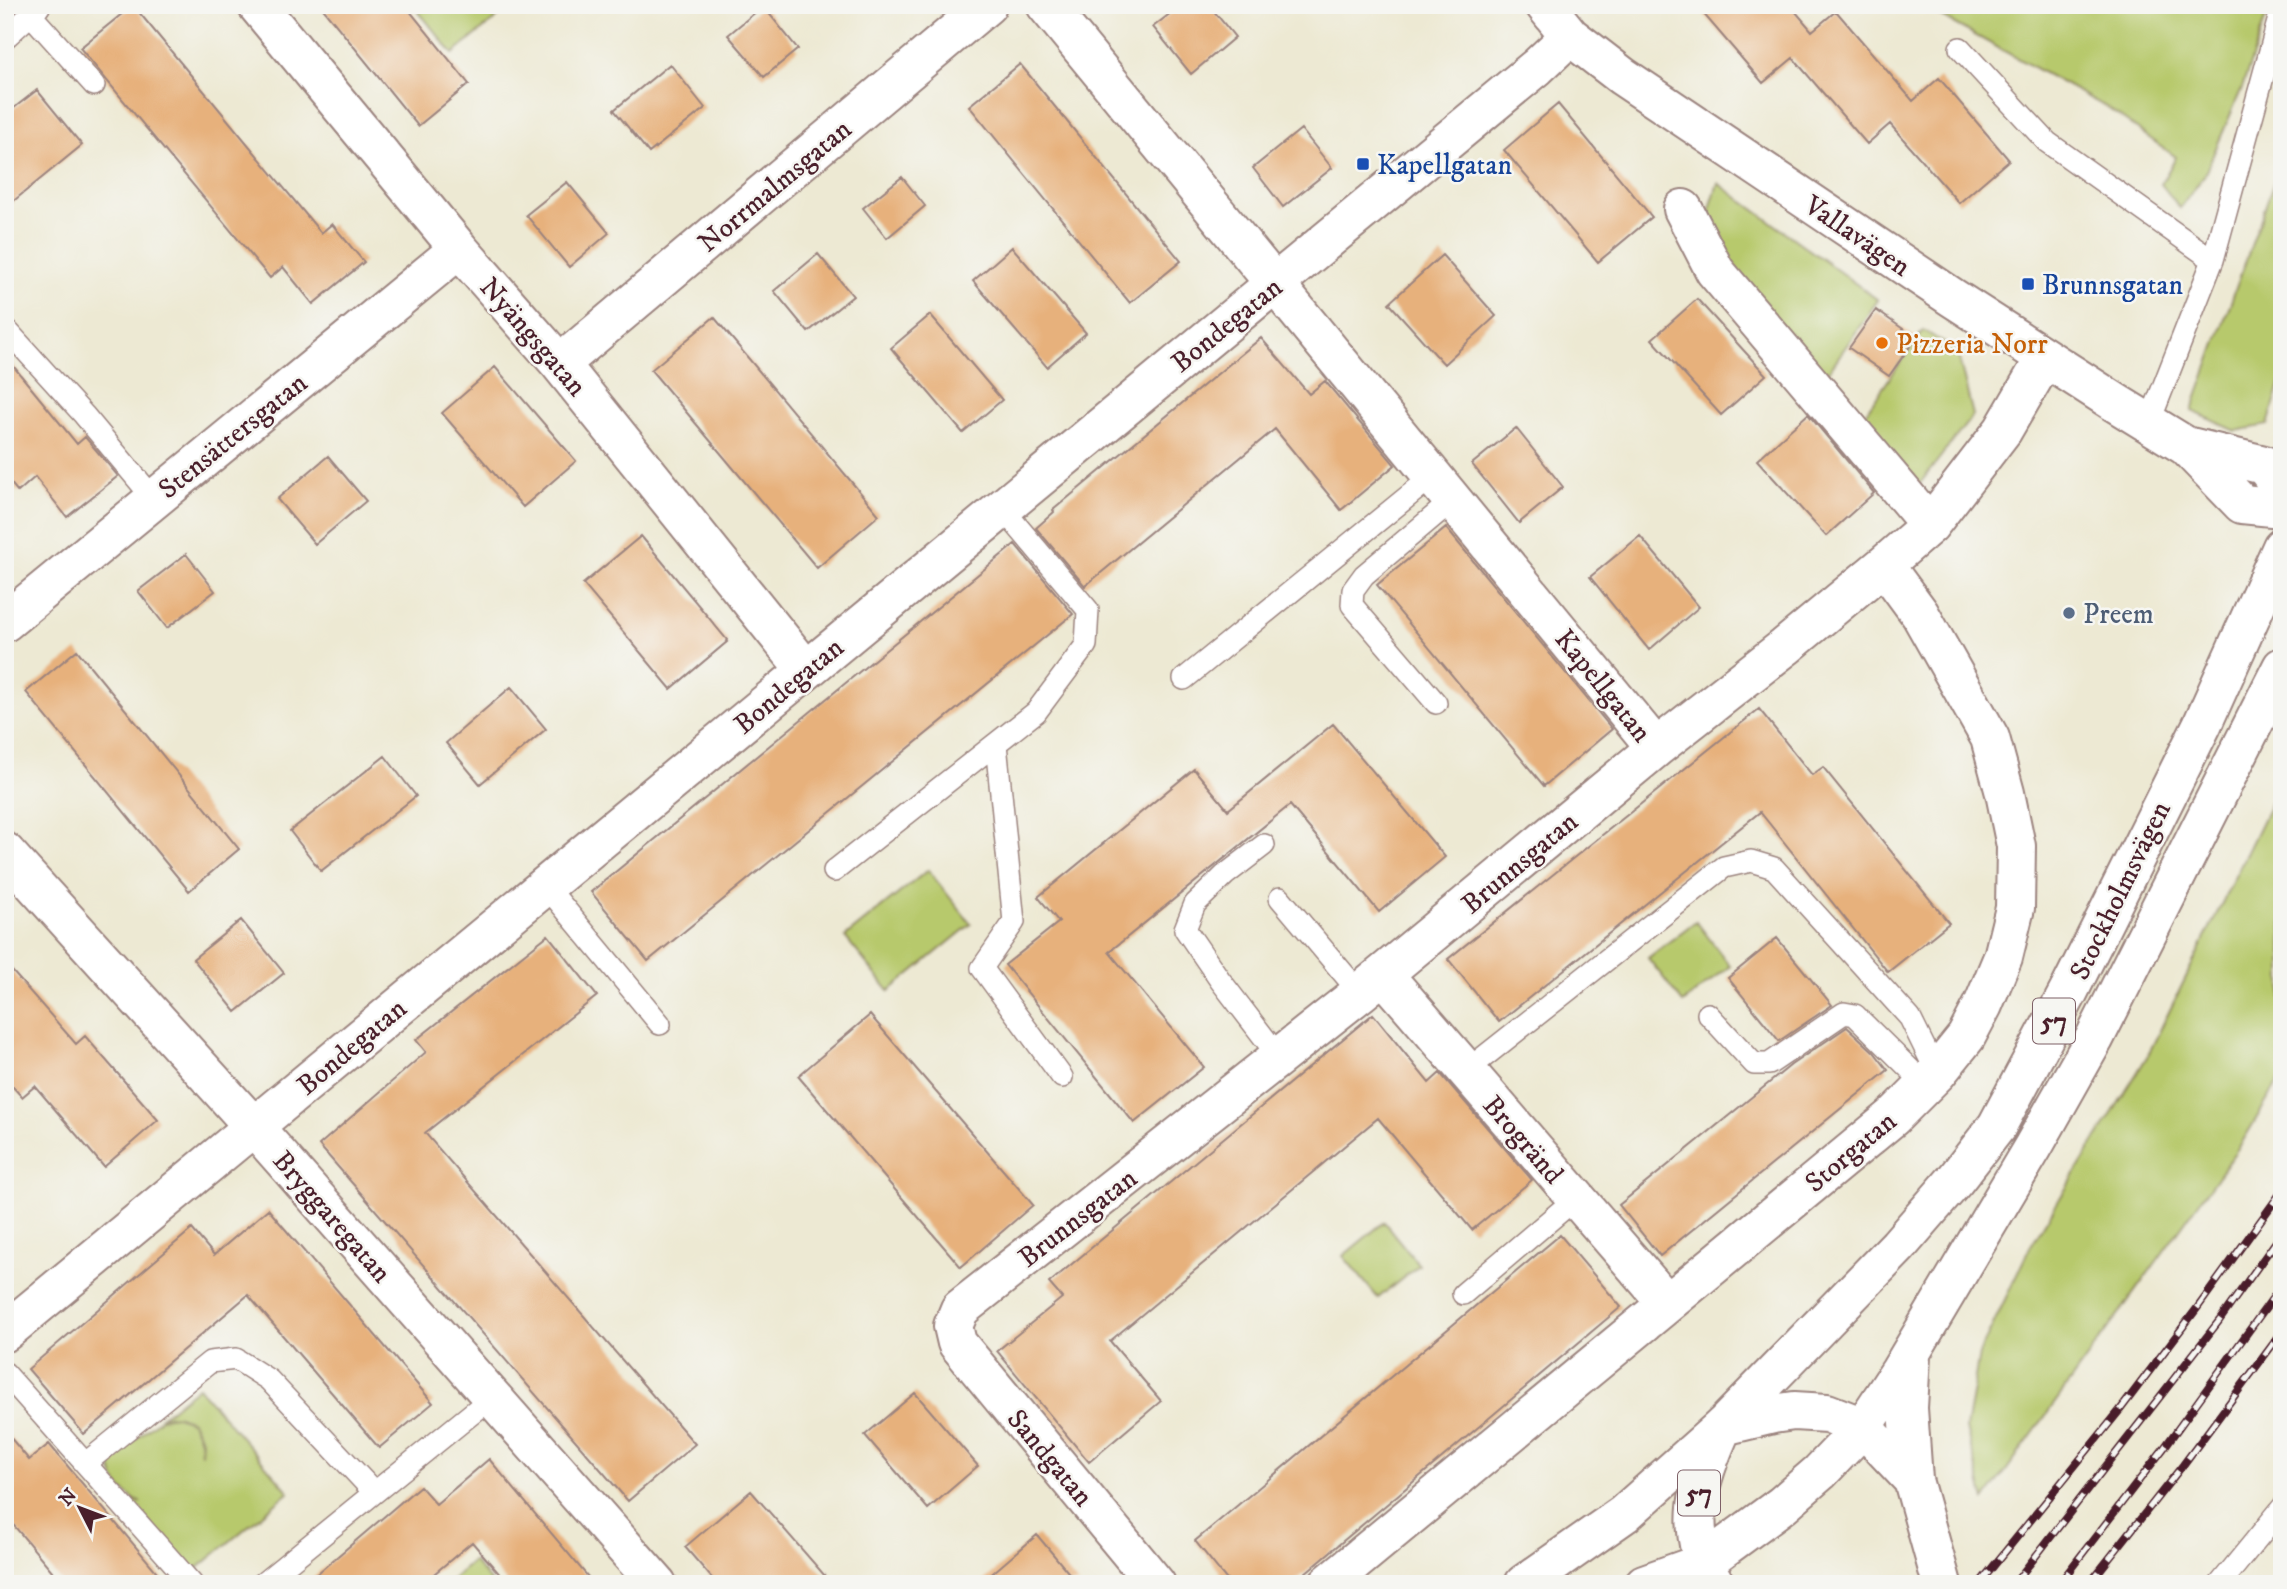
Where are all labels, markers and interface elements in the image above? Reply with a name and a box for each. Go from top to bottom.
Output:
street label: Norrmalmsgatan [691,112,859,260]
place label: Kapellgatan [1377,148,1512,183]
marker: Kapellgatan [1355,156,1371,172]
street label: Vallavägen [1797,187,1917,285]
place label: Brunnsgatan [2042,268,2184,303]
street label: Nyängsgatan [472,270,594,404]
street label: Bondegatan [1164,270,1290,380]
marker: Brunnsgatan [2020,276,2036,292]
place label: Pizzeria Norr [1896,327,2048,362]
marker: Pizzeria Norr [1874,335,1890,351]
street label: Stensättersgatan [151,365,315,507]
place label: Preem [2083,597,2154,632]
marker: Preem [2061,605,2077,621]
street label: Kapellgatan [1547,622,1659,750]
street label: Bondegatan [727,630,851,742]
street label: Stockholmsvägen [2062,795,2179,986]
street label: Brunnsgatan [1455,804,1586,922]
street label: Bondegatan [290,991,414,1103]
road number: 57 [2033,998,2075,1044]
street label: Brogränd [1475,1088,1571,1192]
street label: Storgatan [1798,1104,1904,1200]
street label: Bryggaregatan [265,1144,399,1290]
street label: Brunnsgatan [1012,1161,1145,1275]
street label: Sandgatan [999,1402,1101,1514]
road number: 57 [1678,1470,1720,1516]
north arrow [46,1474,116,1544]
text: N [55,1484,83,1511]

